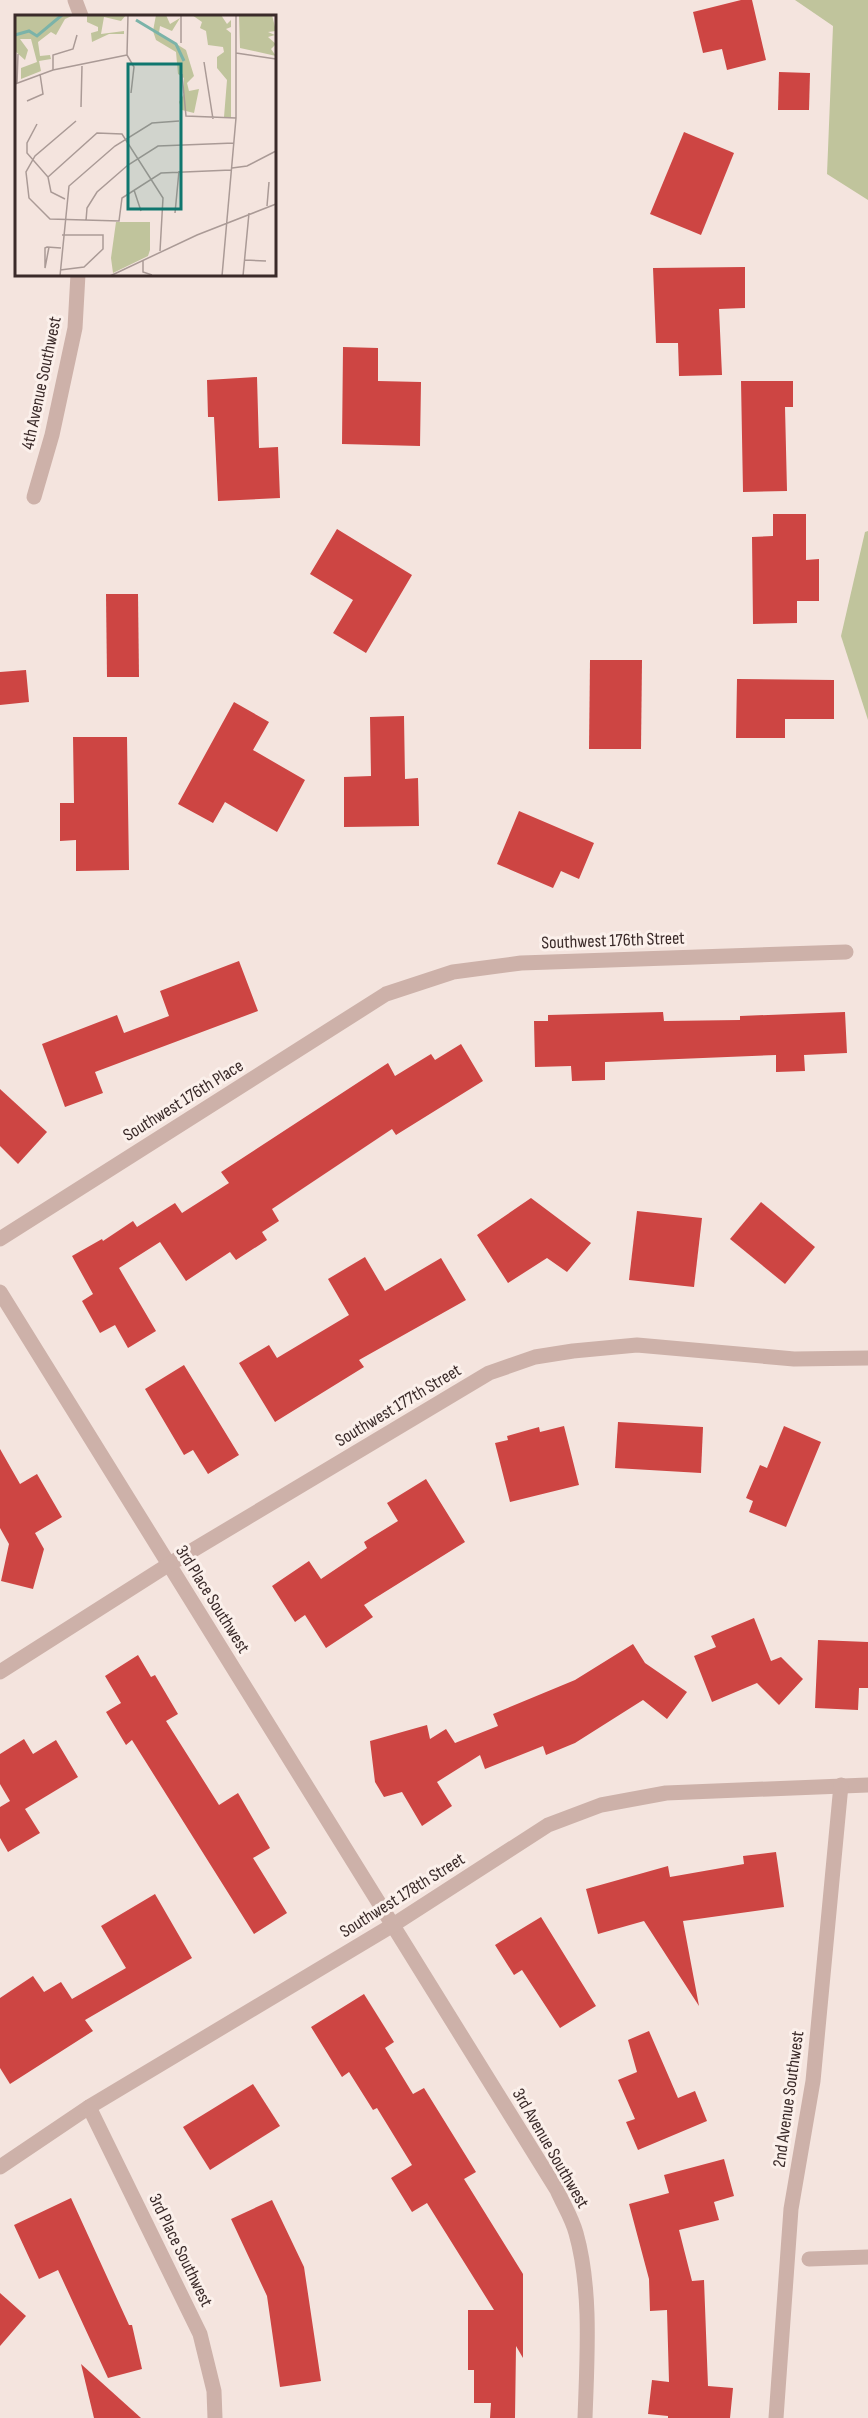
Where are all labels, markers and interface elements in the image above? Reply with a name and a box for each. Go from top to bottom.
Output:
inset map [15,15,276,276]
street label: 4th Avenue Southwest [17,314,66,452]
street label: Southwest 176th Street [541,927,686,953]
street label: Southwest 176th Place [119,1055,247,1146]
street label: Southwest 177th Street [332,1359,465,1451]
street label: 3rd Place Southwest [171,1542,254,1657]
street label: Southwest 178th Street [336,1848,469,1942]
street label: 2nd Avenue Southwest [769,2029,809,2169]
street label: 3rd Avenue Southwest [508,2085,594,2212]
street label: 3rd Place Southwest [144,2190,217,2311]

